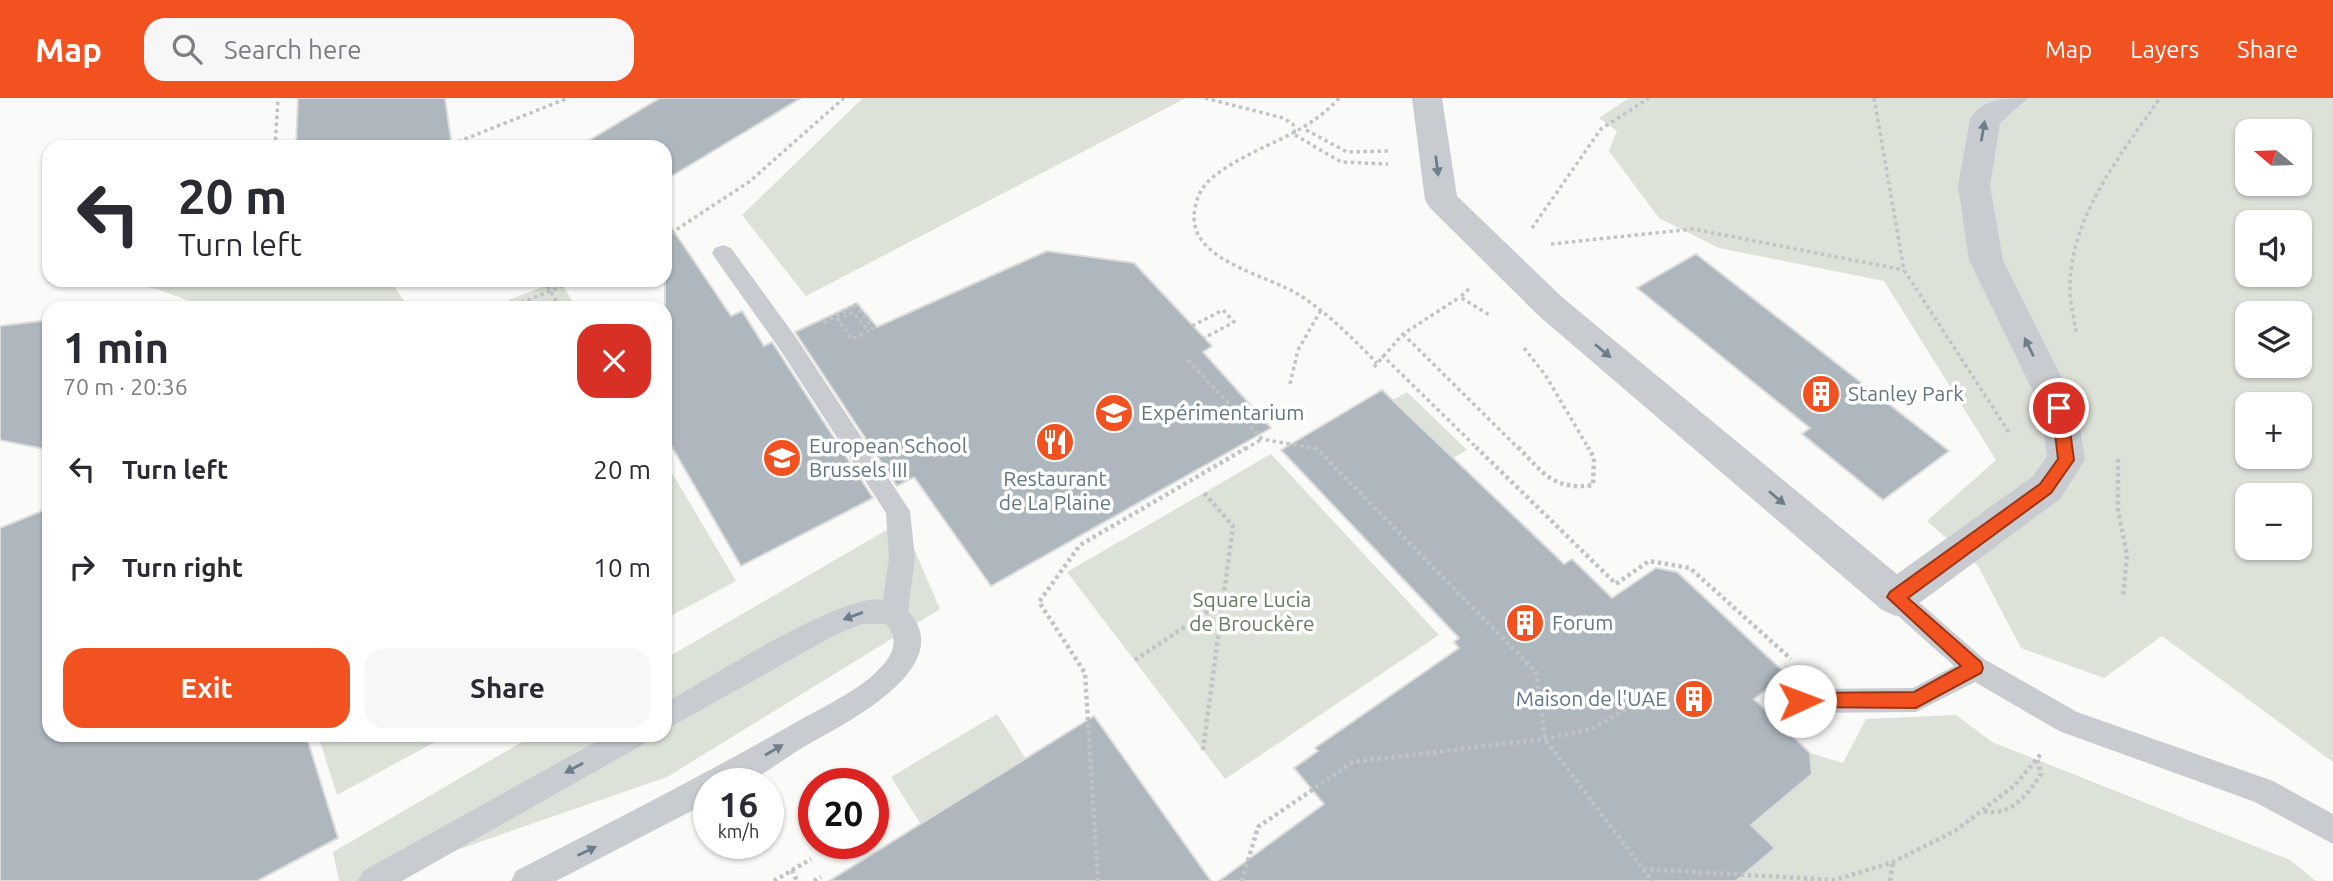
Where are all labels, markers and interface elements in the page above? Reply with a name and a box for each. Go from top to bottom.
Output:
search box [144,18,634,81]
icon: search [168,30,206,68]
text: Map [35,31,102,68]
text: Search here [224,35,362,64]
text: Map [2045,36,2092,63]
text: Layers [2130,36,2199,63]
text: Share [2237,36,2298,63]
north arrow [2235,119,2312,196]
map controls [2235,119,2312,560]
one-way arrow [1978,120,1989,142]
one-way arrow [1431,155,1442,177]
icon: left [63,168,154,259]
text: 20 m [178,168,287,223]
button: sound [2235,210,2312,287]
text: Turn left [178,226,302,262]
button: layers [2235,301,2312,378]
text: 1 min [63,324,169,371]
button: close [577,324,651,398]
one-way arrow [2023,337,2034,357]
one-way arrow [1595,343,1612,358]
building icon: Stanley Park [1800,373,1842,415]
text: 70 m · 20:36 [63,374,188,399]
pin [2029,378,2089,438]
place label: Stanley Park [1848,381,1964,405]
icon: arrive [2040,389,2078,427]
school or university icon: Expérimentarium [1093,392,1135,434]
button: + [2235,392,2312,469]
place label: Expérimentarium [1141,400,1304,424]
restaurant icon: Restaurant de La Plaine [1034,421,1076,463]
place label: European School Brussels III [809,433,967,481]
school or university icon: European School Brussels III [761,437,803,479]
icon: left [63,450,101,488]
text: Turn left [122,455,228,484]
text: 20 m [593,455,651,484]
place label: Restaurant de La Plaine [999,466,1111,514]
button: − [2235,483,2312,560]
one-way arrow [1768,490,1786,505]
icon: right [63,548,101,586]
text: Turn right [122,553,243,582]
text: 10 m [593,553,651,582]
park label: Square Lucia de Brouckère [1189,587,1315,635]
building icon: Forum [1504,602,1546,644]
place label: Forum [1552,610,1613,634]
one-way arrow [843,611,864,622]
button: Exit [63,648,350,728]
button: Share [364,648,651,728]
position arrow [1763,664,1837,738]
building icon: Maison de l'UAE [1673,678,1715,720]
place label: Maison de l'UAE [1516,686,1667,710]
one-way arrow [764,744,783,756]
one-way arrow [564,762,584,774]
speed limit sign: 20 [798,768,889,859]
text: 16 [719,784,758,824]
text: km/h [718,821,759,841]
one-way arrow [577,845,597,856]

